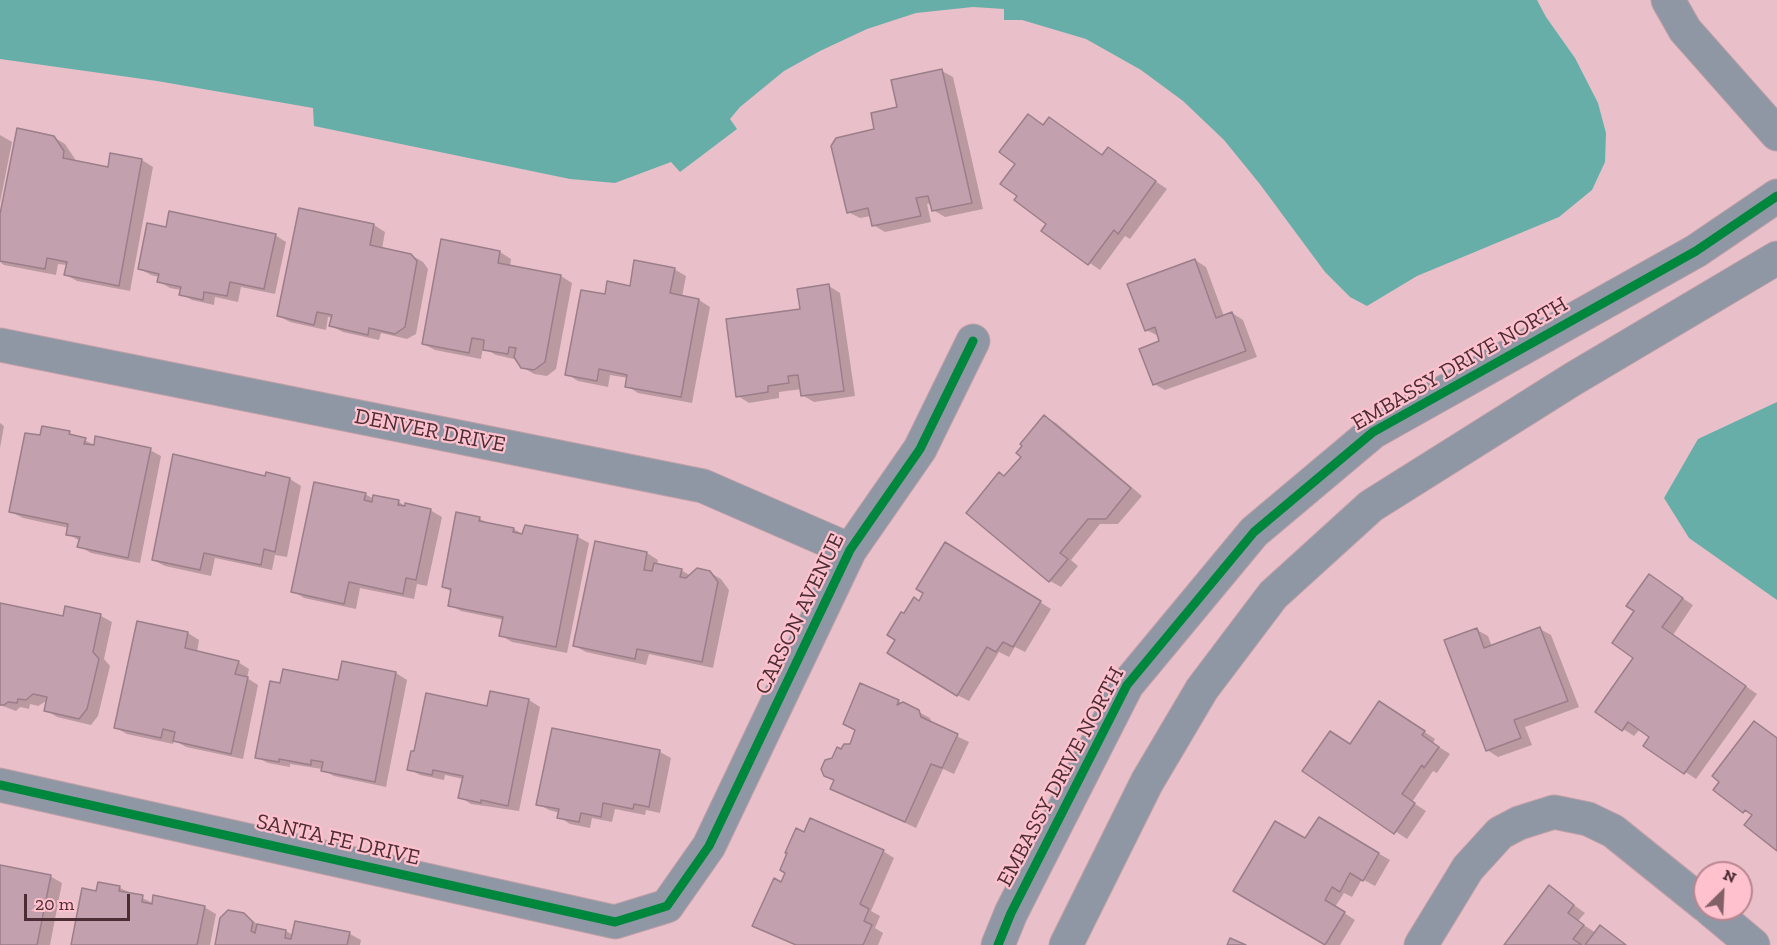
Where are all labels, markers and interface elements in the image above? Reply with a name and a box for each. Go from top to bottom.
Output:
street label: EMBASSY DRIVE NORTH [1347,291,1573,437]
street label: DENVER DRIVE [352,403,508,459]
street label: CARSON AVENUE [750,529,850,699]
street label: EMBASSY DRIVE NORTH [992,663,1130,891]
street label: SANTA FE DRIVE [254,808,422,872]
north arrow [1693,861,1753,921]
text: N [1720,865,1739,887]
scale bar [27,882,134,920]
text: 20 m [35,893,74,915]

